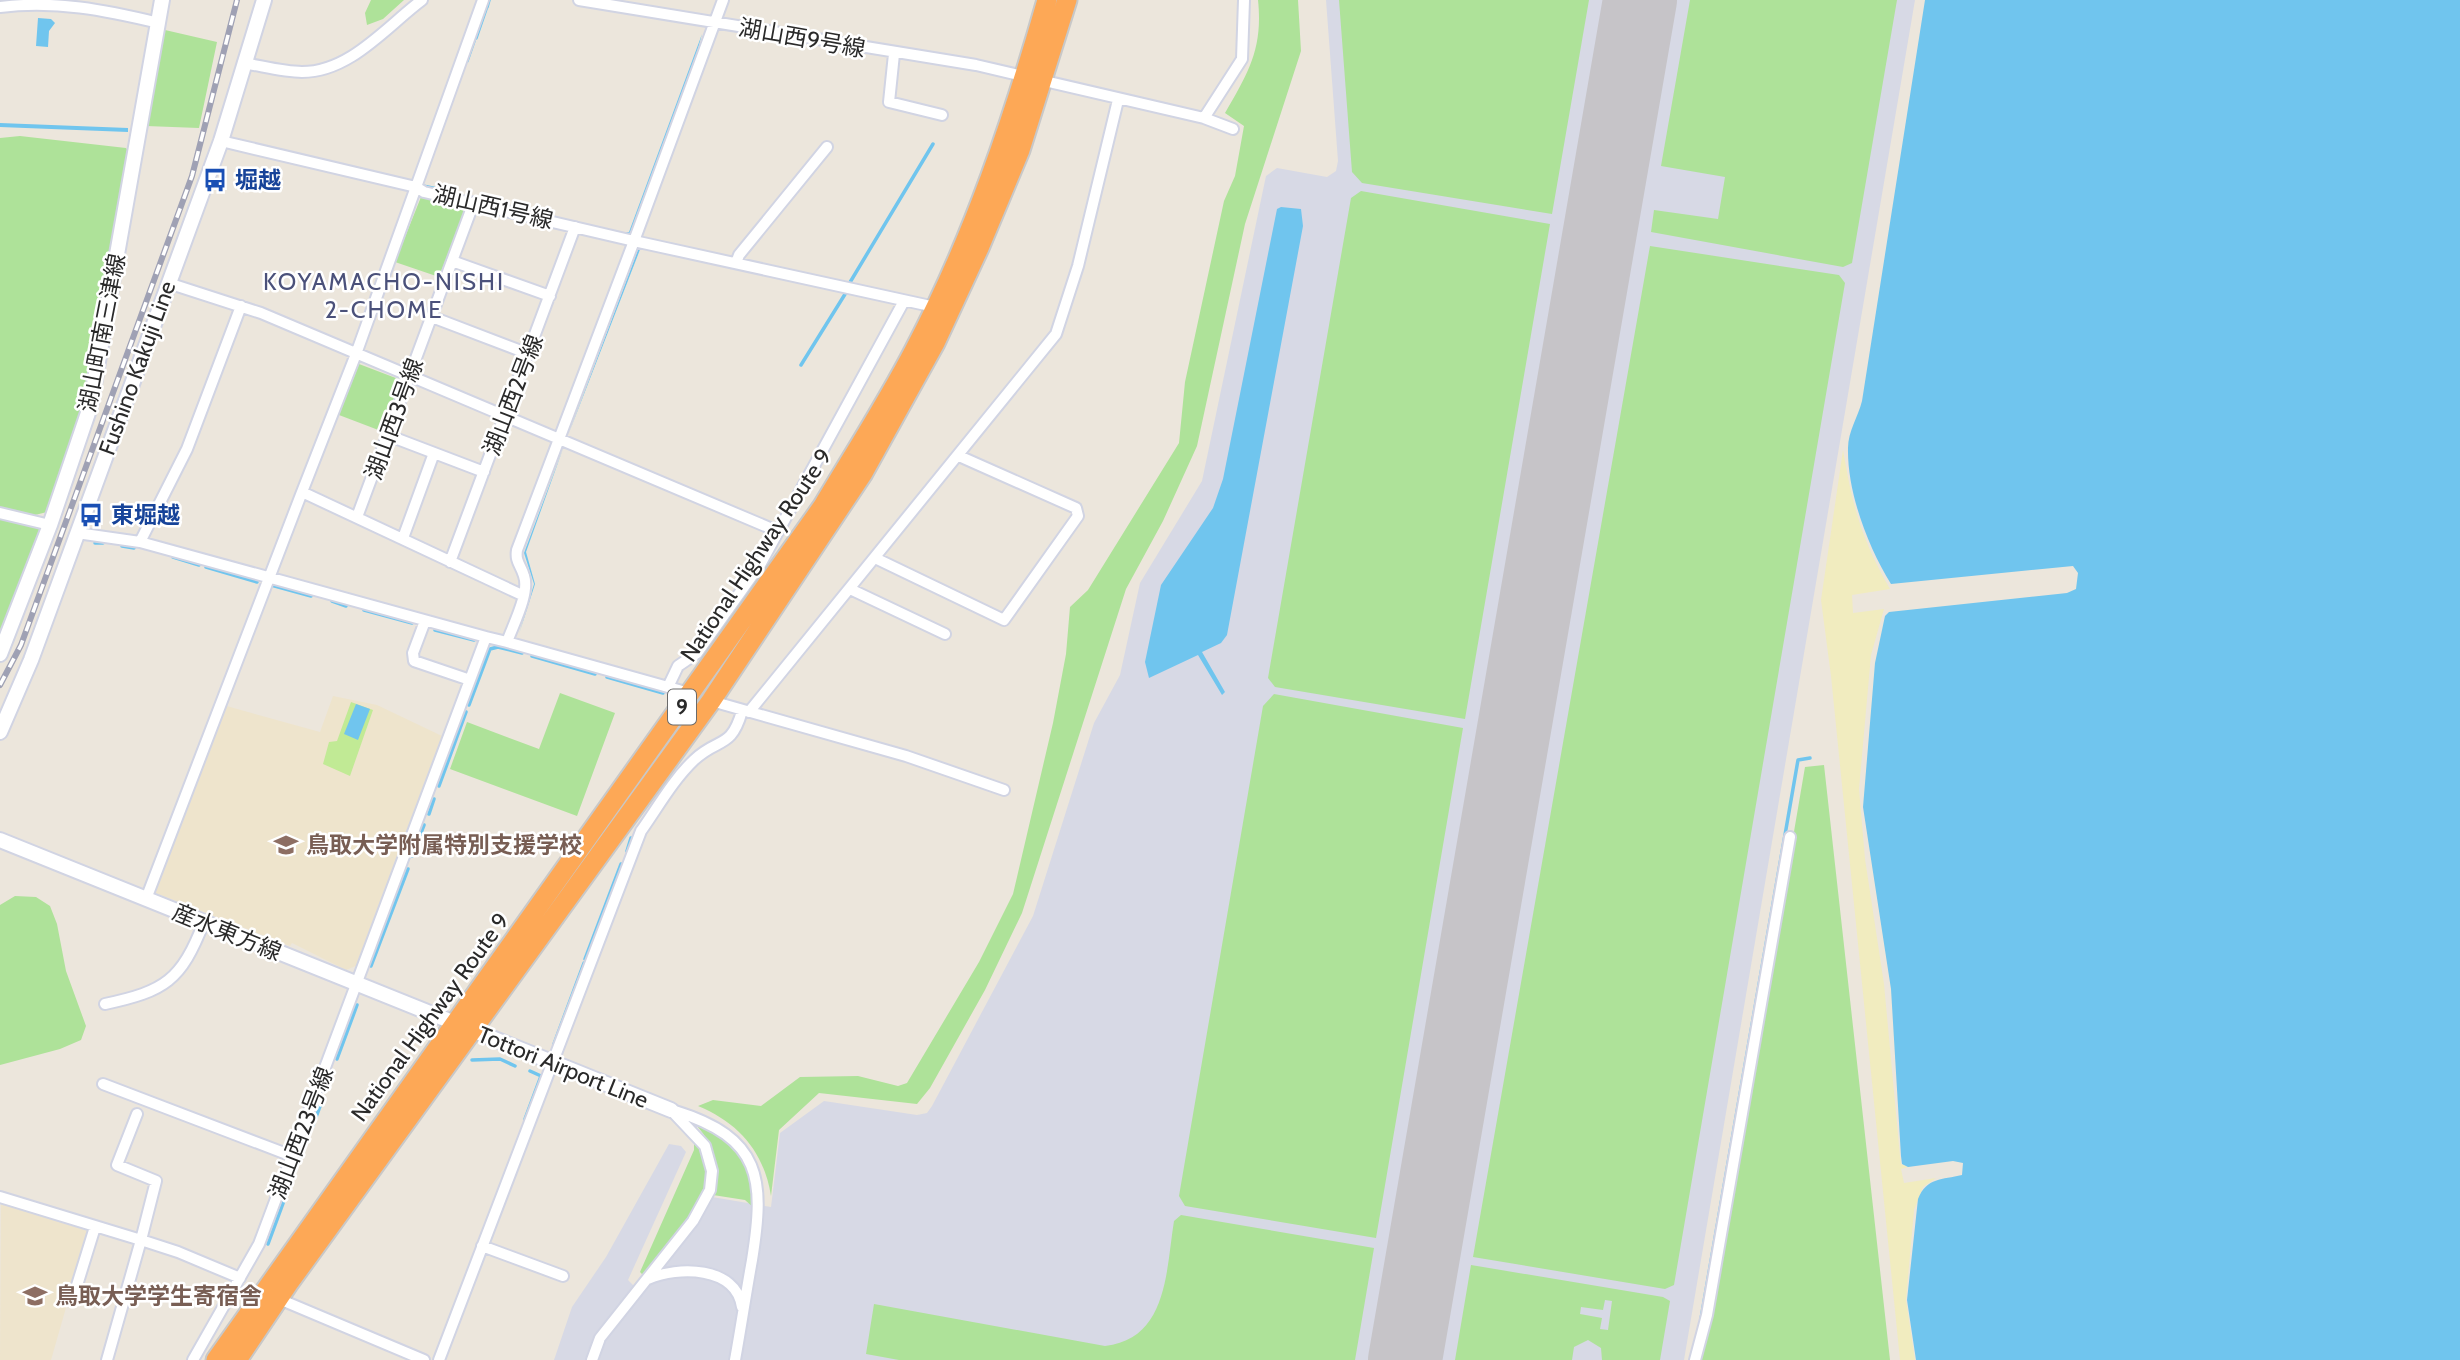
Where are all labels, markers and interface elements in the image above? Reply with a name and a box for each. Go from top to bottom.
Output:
street label: 湖山西9号線 [737,13,867,63]
bus stop icon: 堀越 [201,166,229,194]
place label: 堀越 [235,166,281,194]
street label: 湖山西1号線 [430,180,556,234]
street label: 湖山町南三津線 [73,251,131,415]
district label: KOYAMACHO-NISHI 2-CHOME [263,267,505,324]
street label: Fushino Kakuji Line [93,277,182,459]
street label: 湖山西2号線 [477,331,549,459]
street label: 湖山西3号線 [359,354,429,484]
street label: National Highway Route 9 [674,443,838,667]
bus stop icon: 東堀越 [77,501,105,529]
place label: 東堀越 [111,501,180,529]
road number: 9 [668,690,696,724]
school or university icon: 鳥取大学附属特別支援学校 [272,831,300,859]
place label: 鳥取大学附属特別支援学校 [306,831,582,859]
street label: 産水東方線 [168,897,286,967]
street label: National Highway Route 9 [345,907,515,1127]
street label: Tottori Airport Line [474,1020,653,1114]
street label: 湖山西23号線 [263,1063,339,1203]
school or university icon: 鳥取大学学生寄宿舎 [21,1282,49,1310]
place label: 鳥取大学学生寄宿舎 [55,1282,262,1310]

